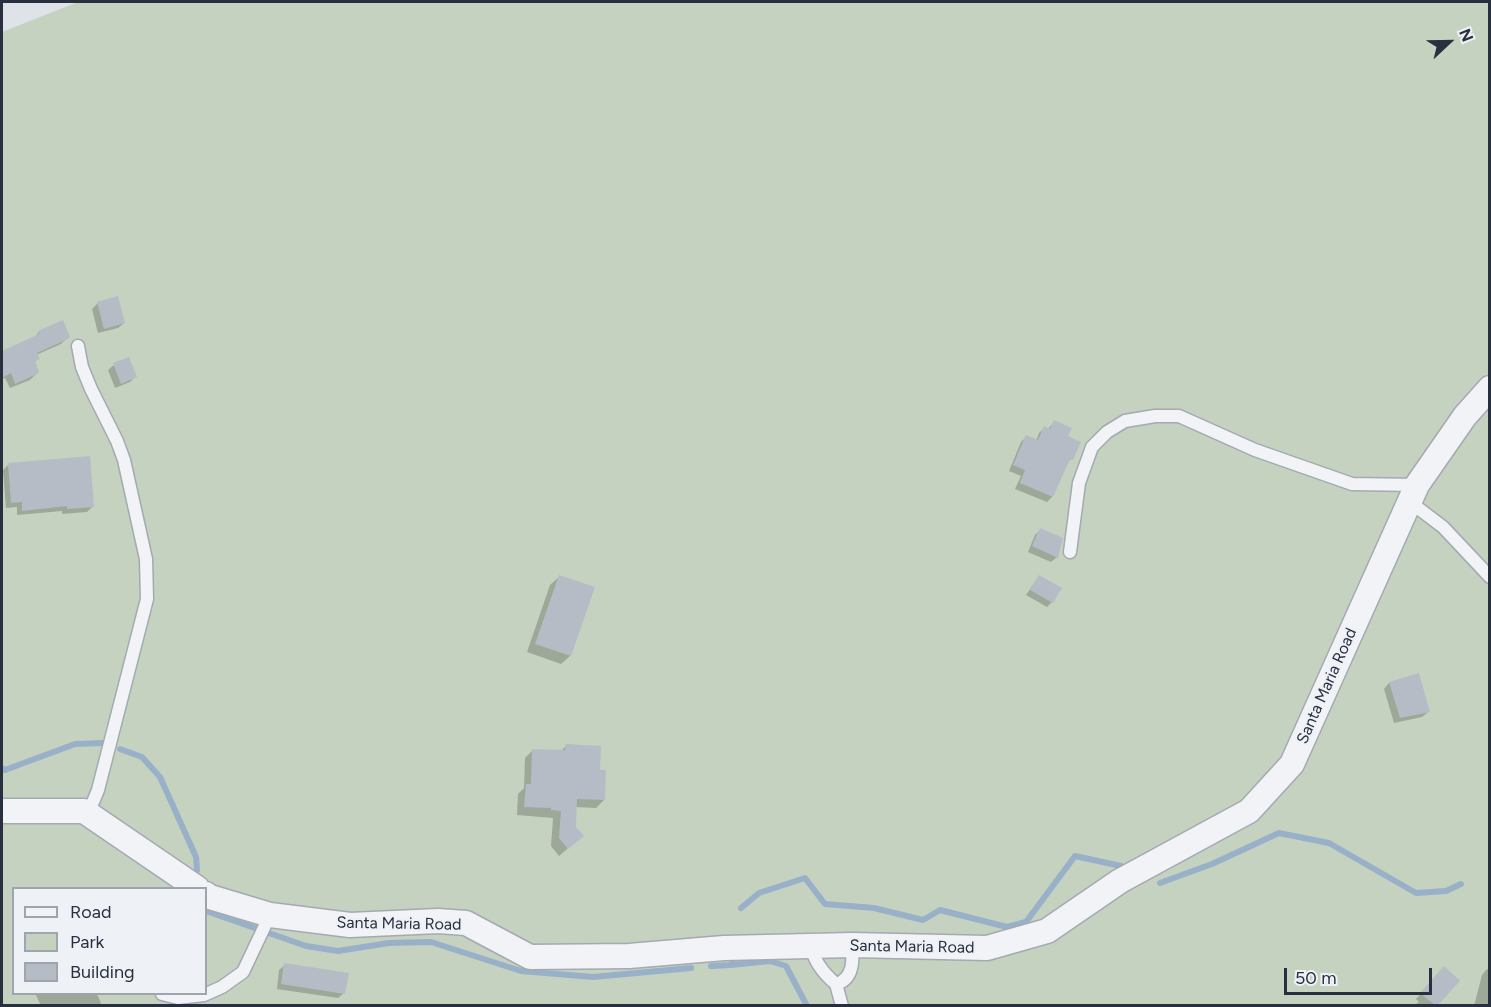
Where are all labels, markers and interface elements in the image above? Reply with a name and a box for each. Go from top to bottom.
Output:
north arrow [1419,12,1479,72]
text: N [1455,26,1477,44]
street label: Santa Maria Road [1293,625,1361,747]
legend [12,887,207,995]
text: Road [70,901,111,923]
street label: Santa Maria Road [336,913,462,935]
text: Park [70,931,104,953]
street label: Santa Maria Road [849,936,975,958]
scale bar [1287,956,1436,994]
text: Building [70,961,135,983]
text: 50 m [1295,967,1337,989]

